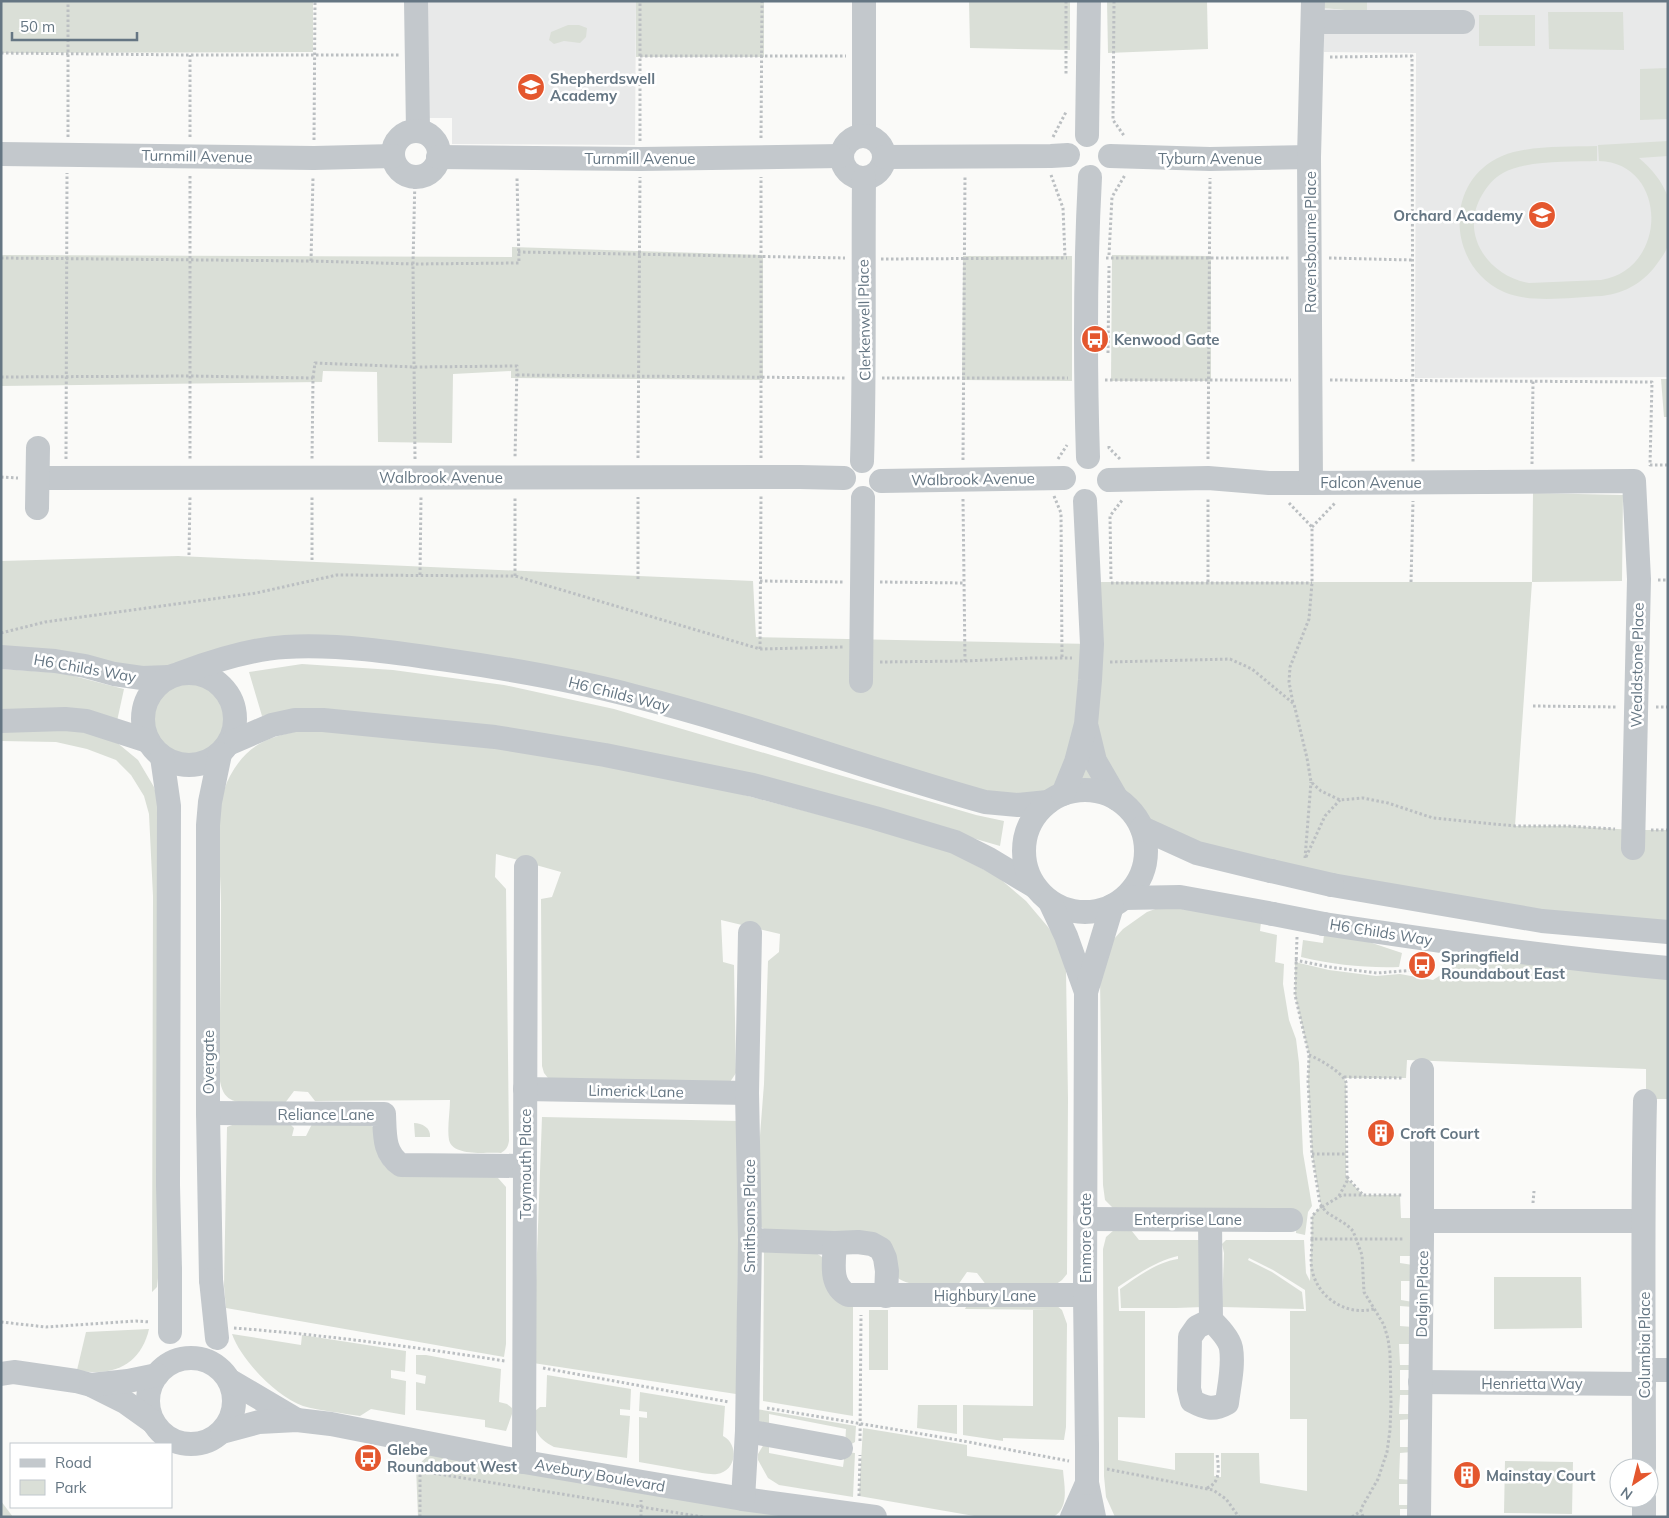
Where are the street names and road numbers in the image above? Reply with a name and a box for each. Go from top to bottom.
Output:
street label: Turnmill Avenue [141,146,253,166]
street label: Turnmill Avenue [585,149,695,168]
street label: Tyburn Avenue [1158,149,1262,168]
street label: Ravensbourne Place [1301,171,1320,313]
street label: Clerkenwell Place [853,259,875,381]
street label: Walbrook Avenue [379,468,503,487]
street label: Walbrook Avenue [911,468,1035,490]
street label: Falcon Avenue [1320,473,1422,492]
street label: Wealdstone Place [1626,602,1648,728]
street label: H6 Childs Way [32,650,138,686]
street label: H6 Childs Way [566,672,672,716]
street label: H6 Childs Way [1328,915,1434,949]
street label: Overgate [199,1030,218,1094]
street label: Limerick Lane [588,1081,684,1101]
street label: Reliance Lane [278,1105,374,1124]
street label: Taymouth Place [516,1109,535,1219]
street label: Smithsons Place [740,1159,759,1273]
street label: Enmore Gate [1076,1193,1095,1283]
street label: Enterprise Lane [1134,1210,1242,1229]
street label: Dalgin Place [1412,1250,1432,1338]
street label: Highbury Lane [934,1286,1036,1305]
street label: Columbia Place [1635,1292,1654,1398]
street label: Henrietta Way [1481,1374,1583,1393]
street label: Avebury Boulevard [533,1454,667,1496]

